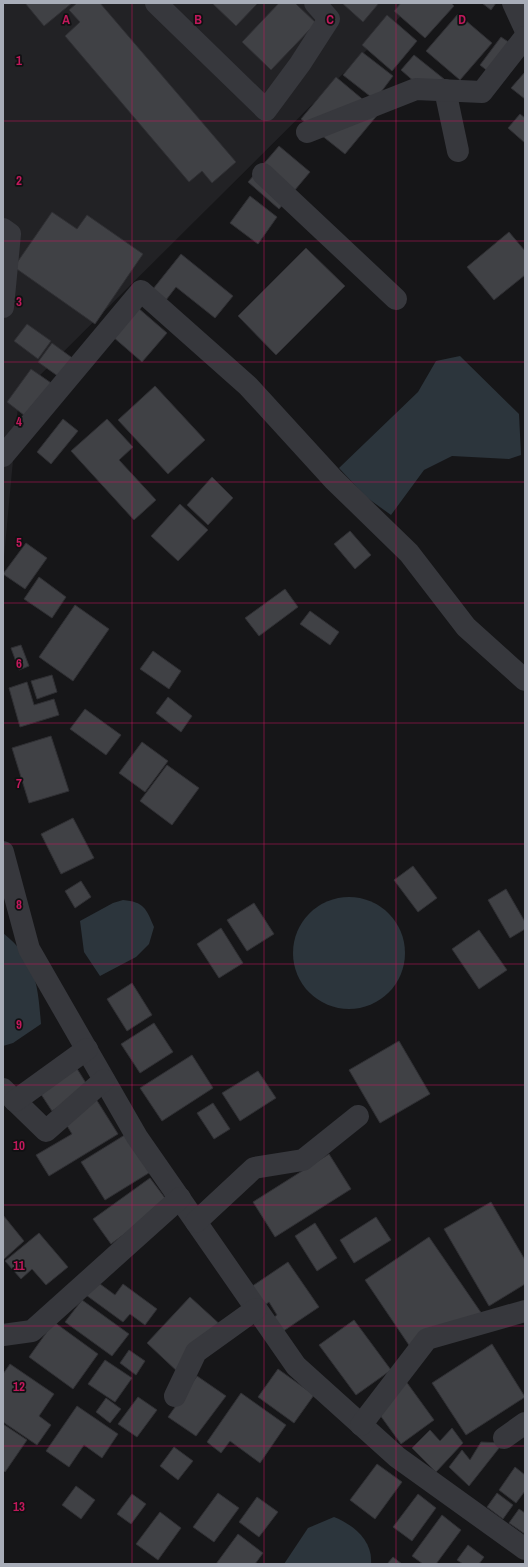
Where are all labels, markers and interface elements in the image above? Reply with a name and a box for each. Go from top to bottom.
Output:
text: A [62,11,70,28]
text: B [194,11,202,28]
text: C [326,11,334,28]
text: D [458,11,466,28]
text: 1 [16,52,22,69]
text: 2 [16,172,22,189]
text: 3 [16,293,22,310]
text: 4 [16,413,22,430]
text: 5 [16,534,22,551]
text: 6 [16,655,22,672]
text: 7 [16,775,22,792]
text: 8 [16,896,22,913]
text: 9 [16,1016,22,1033]
text: 10 [13,1137,25,1154]
text: 11 [13,1257,25,1274]
text: 12 [13,1378,25,1395]
text: 13 [13,1498,25,1515]

